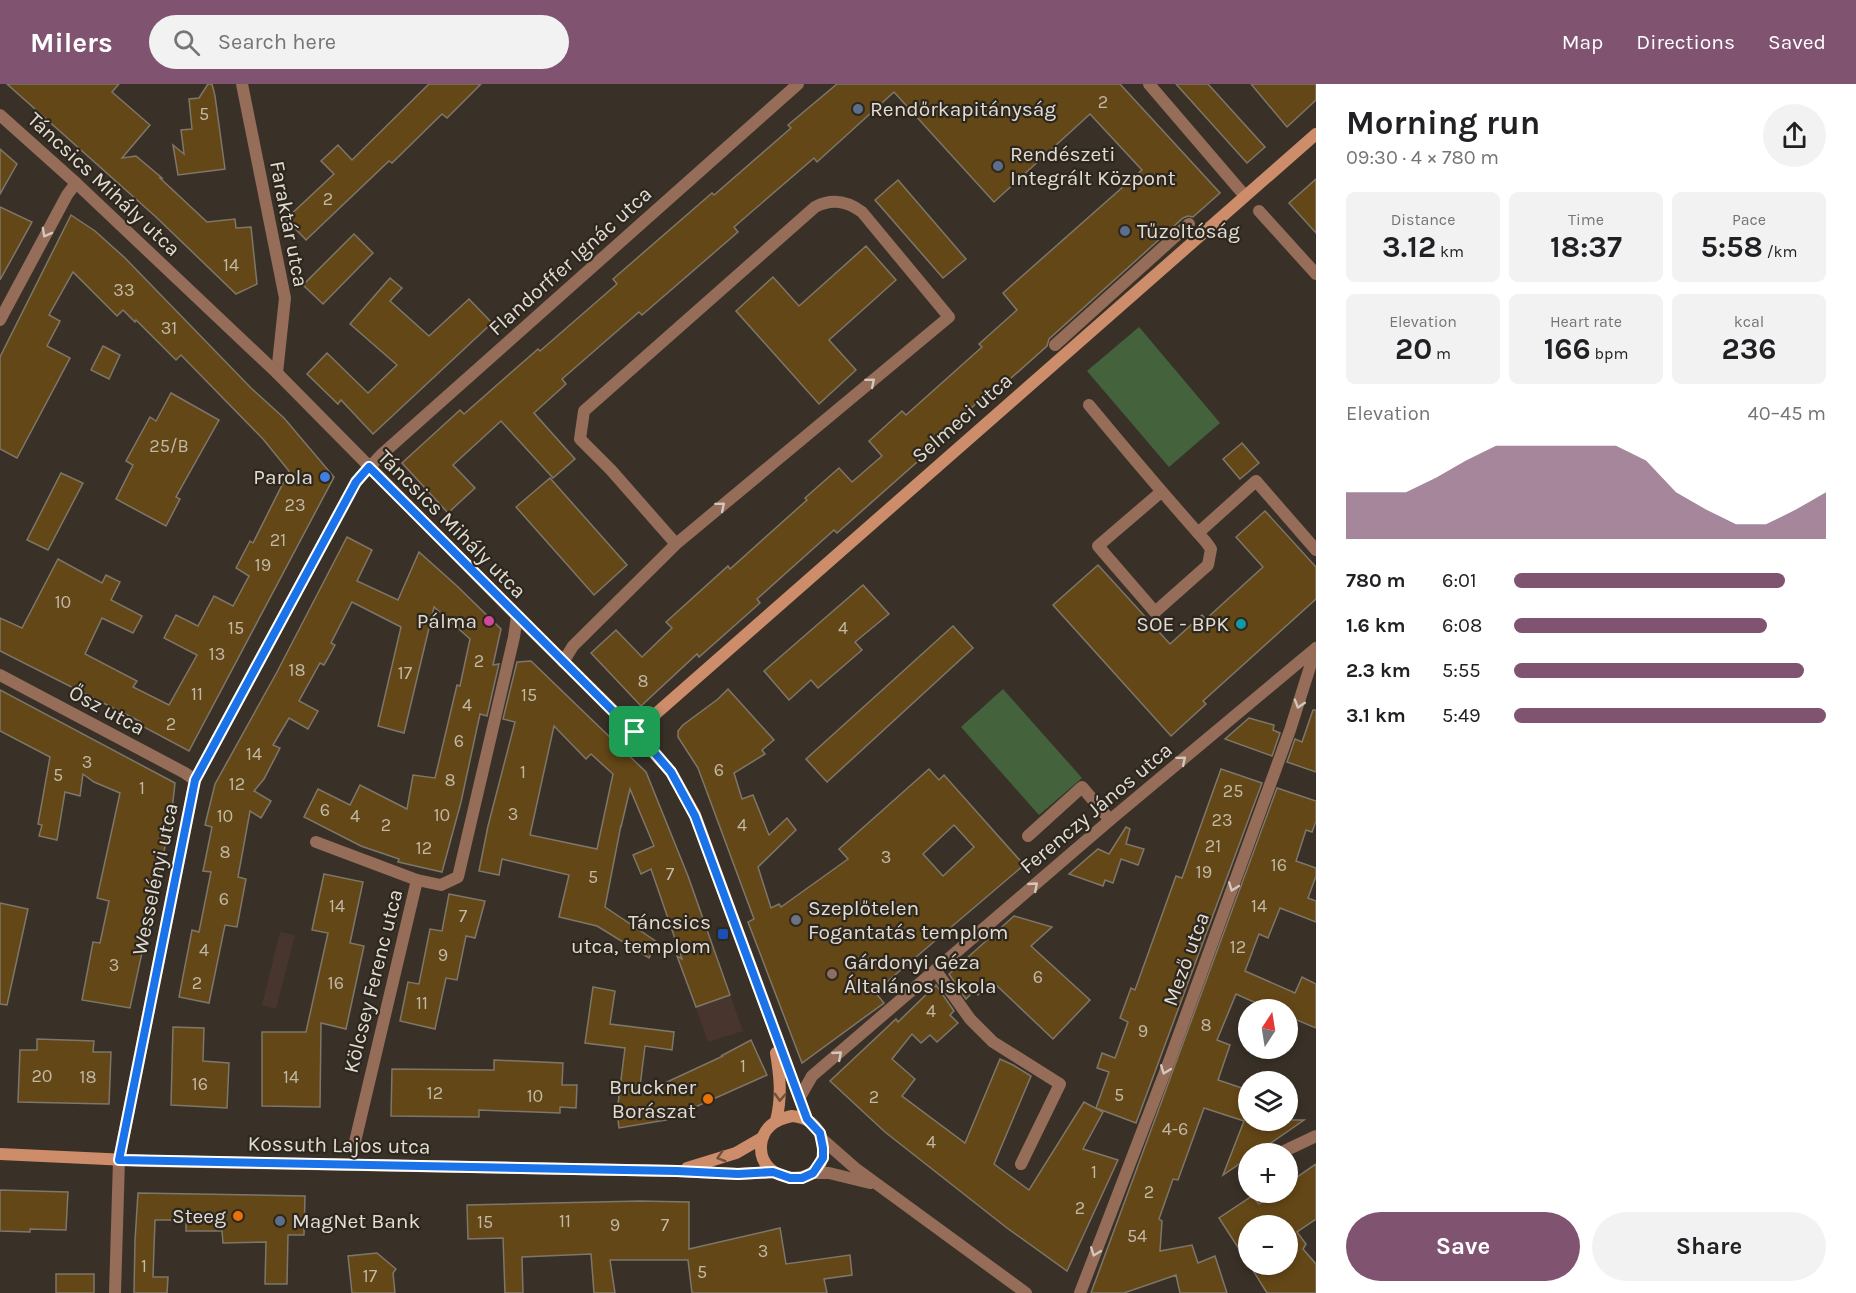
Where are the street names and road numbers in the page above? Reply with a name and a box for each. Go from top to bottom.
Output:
street label: Táncsics Mihály utca [23,107,185,261]
street label: Faraktár utca [265,159,313,289]
street label: Flandorffer Ignác utca [483,181,657,341]
street label: Selmeci utca [907,368,1017,468]
street label: Táncsics Mihály utca [373,445,531,603]
street label: Ősz utca [65,680,149,740]
street label: Ferenczy János utca [1015,737,1177,879]
street label: Wesselényi utca [127,801,183,957]
street label: Kölcsey Ferenc utca [339,887,407,1075]
street label: Mező utca [1158,909,1214,1009]
street label: Kossuth Lajos utca [247,1131,431,1159]

